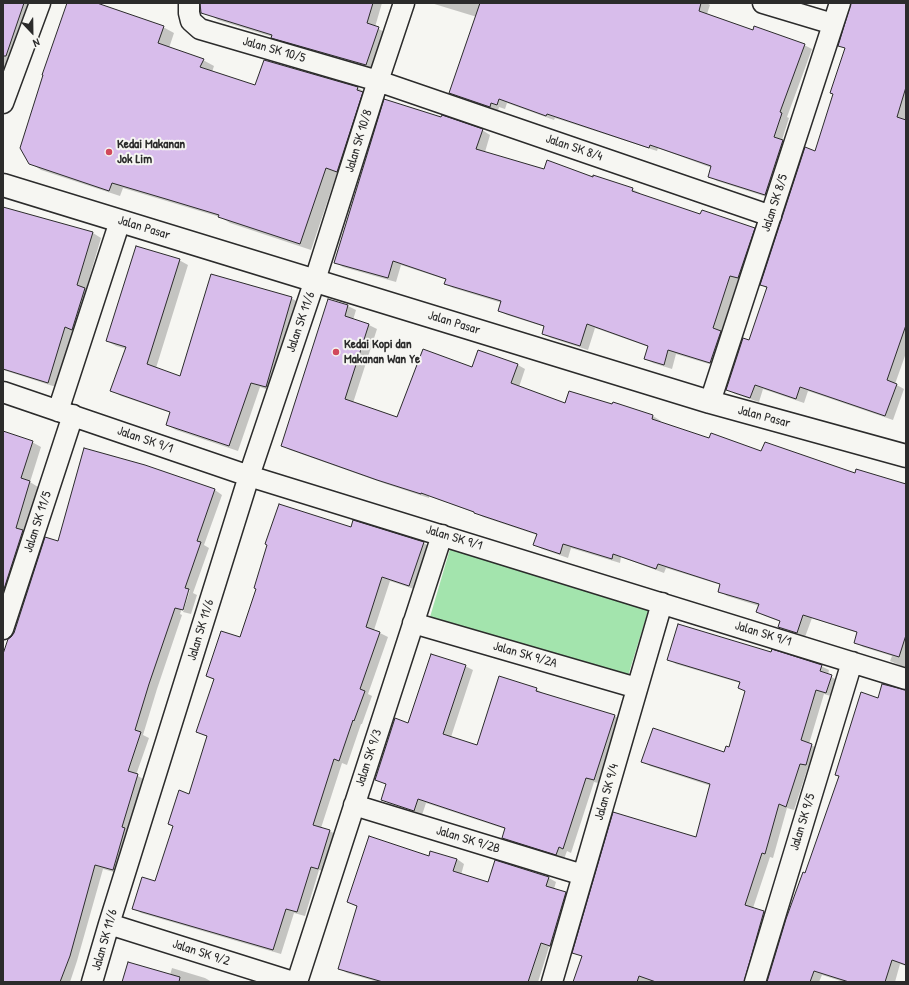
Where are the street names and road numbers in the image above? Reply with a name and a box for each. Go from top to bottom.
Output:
street label: Jalan SK 10/5 [241,34,307,66]
street label: Jalan SK 10/8 [342,108,376,174]
street label: Jalan SK 8/4 [544,131,604,165]
street label: Jalan SK 8/5 [758,172,792,234]
street label: Jalan Pasar [116,213,172,243]
street label: Jalan SK 11/6 [283,290,319,354]
street label: Jalan Pasar [426,308,482,338]
street label: Jalan Pasar [736,403,792,431]
street label: Jalan SK 9/1 [115,423,175,457]
street label: Jalan SK 11/5 [21,489,55,555]
street label: Jalan SK 9/1 [424,522,484,554]
street label: Jalan SK 11/6 [184,597,218,663]
street label: Jalan SK 9/1 [733,618,793,650]
street label: Jalan SK 9/2A [491,638,559,672]
street label: Jalan SK 9/3 [352,727,386,789]
street label: Jalan SK 9/4 [591,762,623,822]
street label: Jalan SK 9/5 [787,792,819,852]
street label: Jalan SK 9/2B [434,823,502,857]
street label: Jalan SK 11/6 [89,907,121,973]
street label: Jalan SK 9/2 [170,936,232,970]

